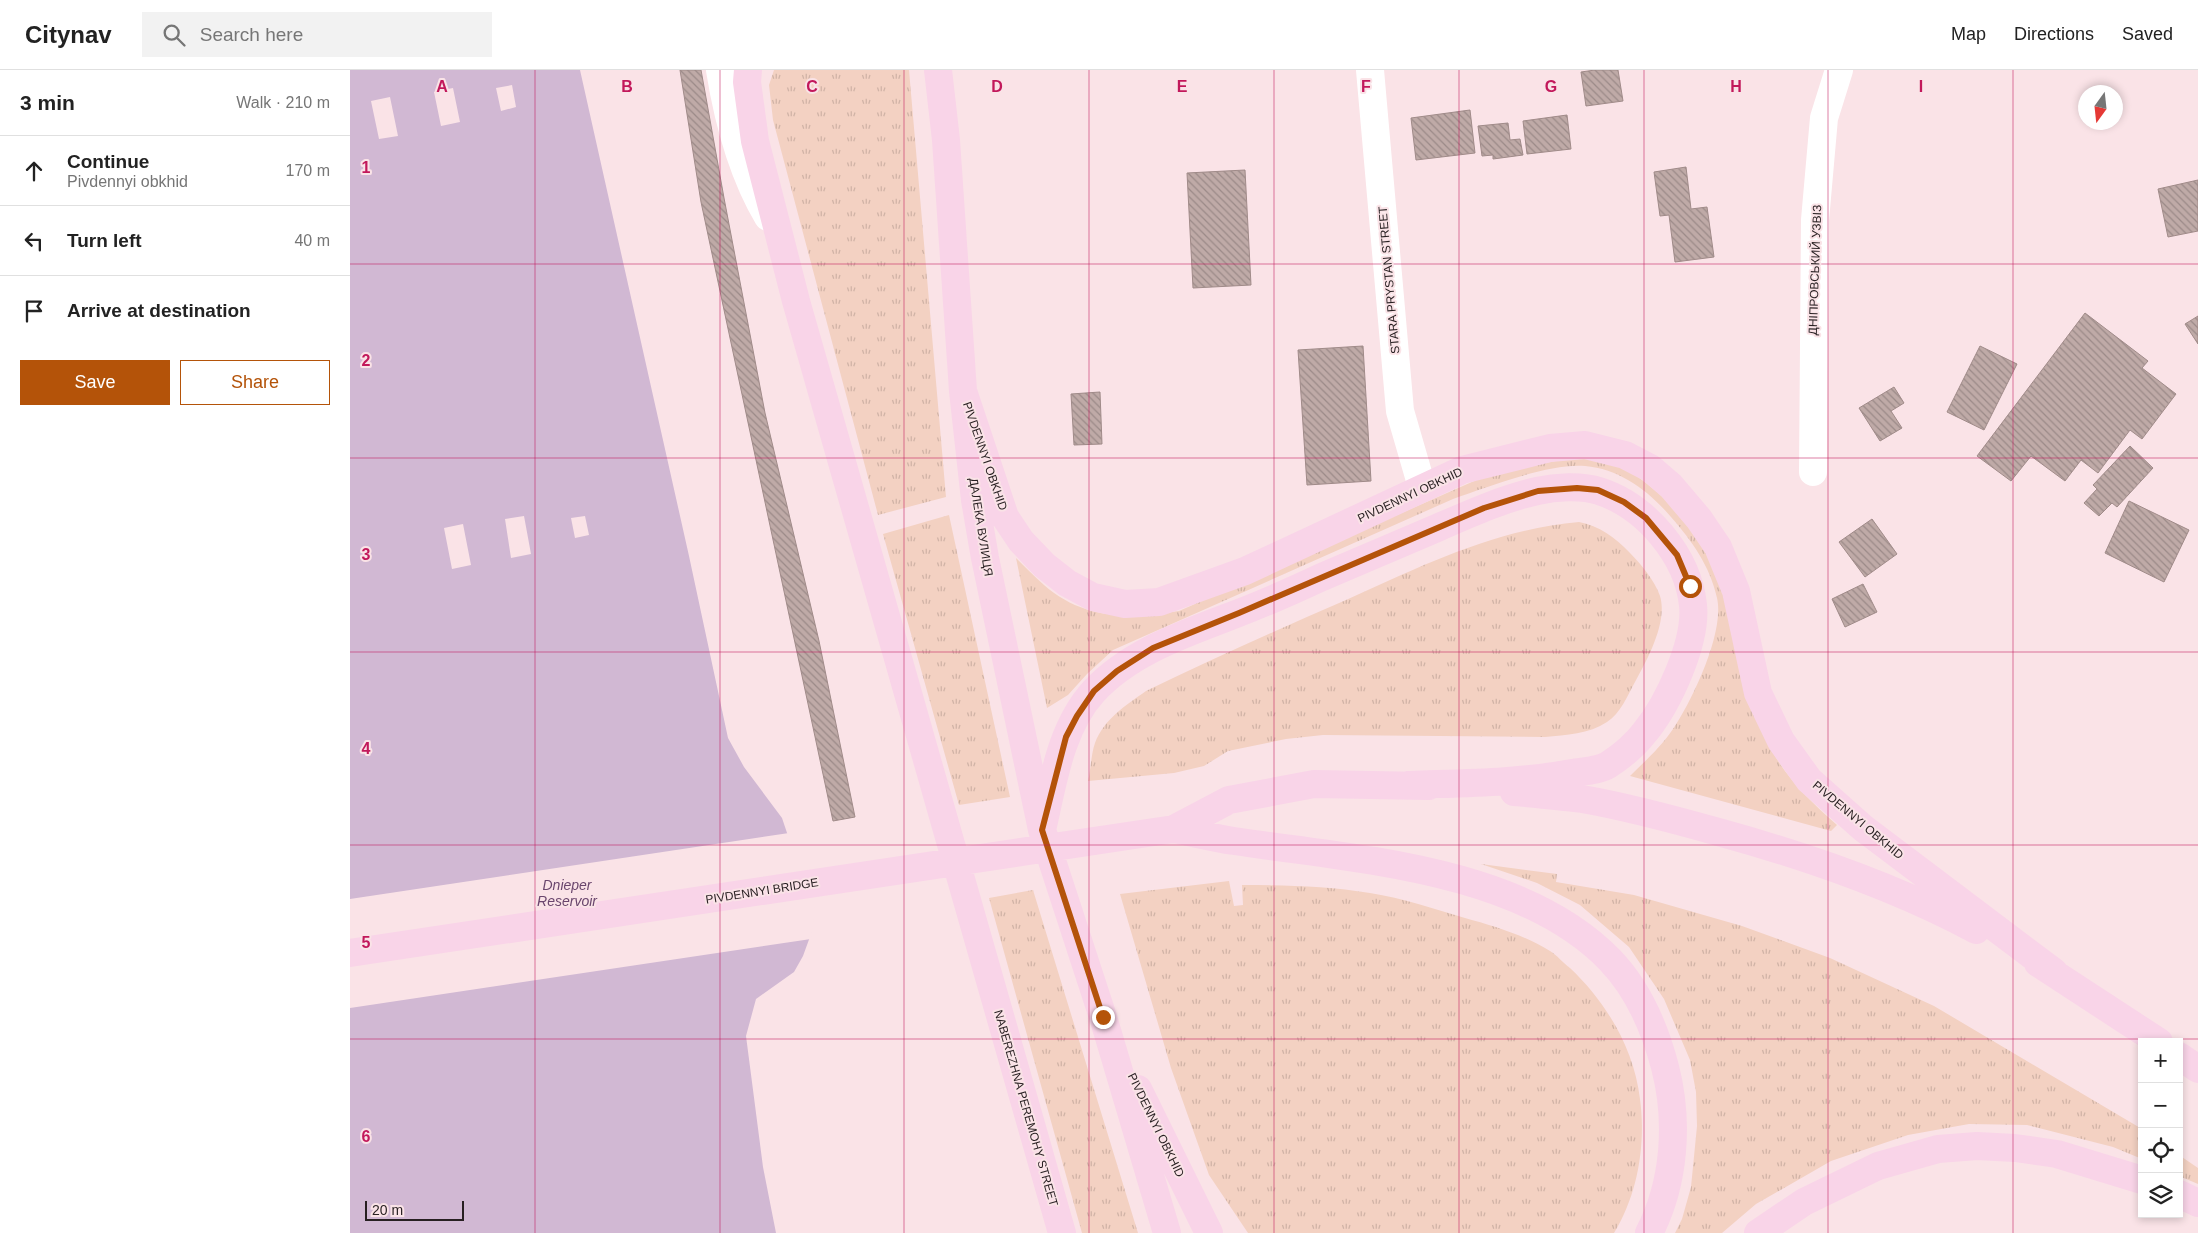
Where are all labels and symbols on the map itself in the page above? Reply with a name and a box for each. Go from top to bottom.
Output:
text: A [436,78,448,95]
text: B [621,78,633,95]
text: C [806,78,818,95]
text: D [991,78,1003,95]
text: E [1177,78,1188,95]
text: F [1361,78,1371,95]
text: G [1545,78,1557,95]
text: H [1730,78,1742,95]
text: I [1919,78,1923,95]
north arrow [2078,85,2123,130]
text: 1 [362,159,371,176]
street label: ДНІПРОВСЬКИЙ УЗВІЗ [1805,204,1824,336]
street label: STARA PRYSTAN STREET [1376,205,1402,354]
text: 2 [362,352,371,369]
street label: PIVDENNYI OBKHID [960,400,1010,512]
street label: PIVDENNYI OBKHID [1355,464,1465,525]
street label: ДАЛЕКА ВУЛИЦЯ [966,477,996,577]
text: 3 [362,546,371,563]
route start [1679,575,1702,598]
text: 4 [362,740,371,757]
street label: PIVDENNYI OBKHID [1810,778,1906,862]
street label: PIVDENNYI BRIDGE [705,875,819,907]
water label: Dnieper Reservoir [537,877,598,909]
text: 5 [362,934,371,951]
route end [1092,1006,1115,1029]
street label: NABEREZHNA PEREMOHY STREET [991,1008,1061,1209]
street label: PIVDENNYI OBKHID [1125,1071,1187,1180]
text: 6 [362,1128,371,1145]
scale bar [365,1198,464,1221]

